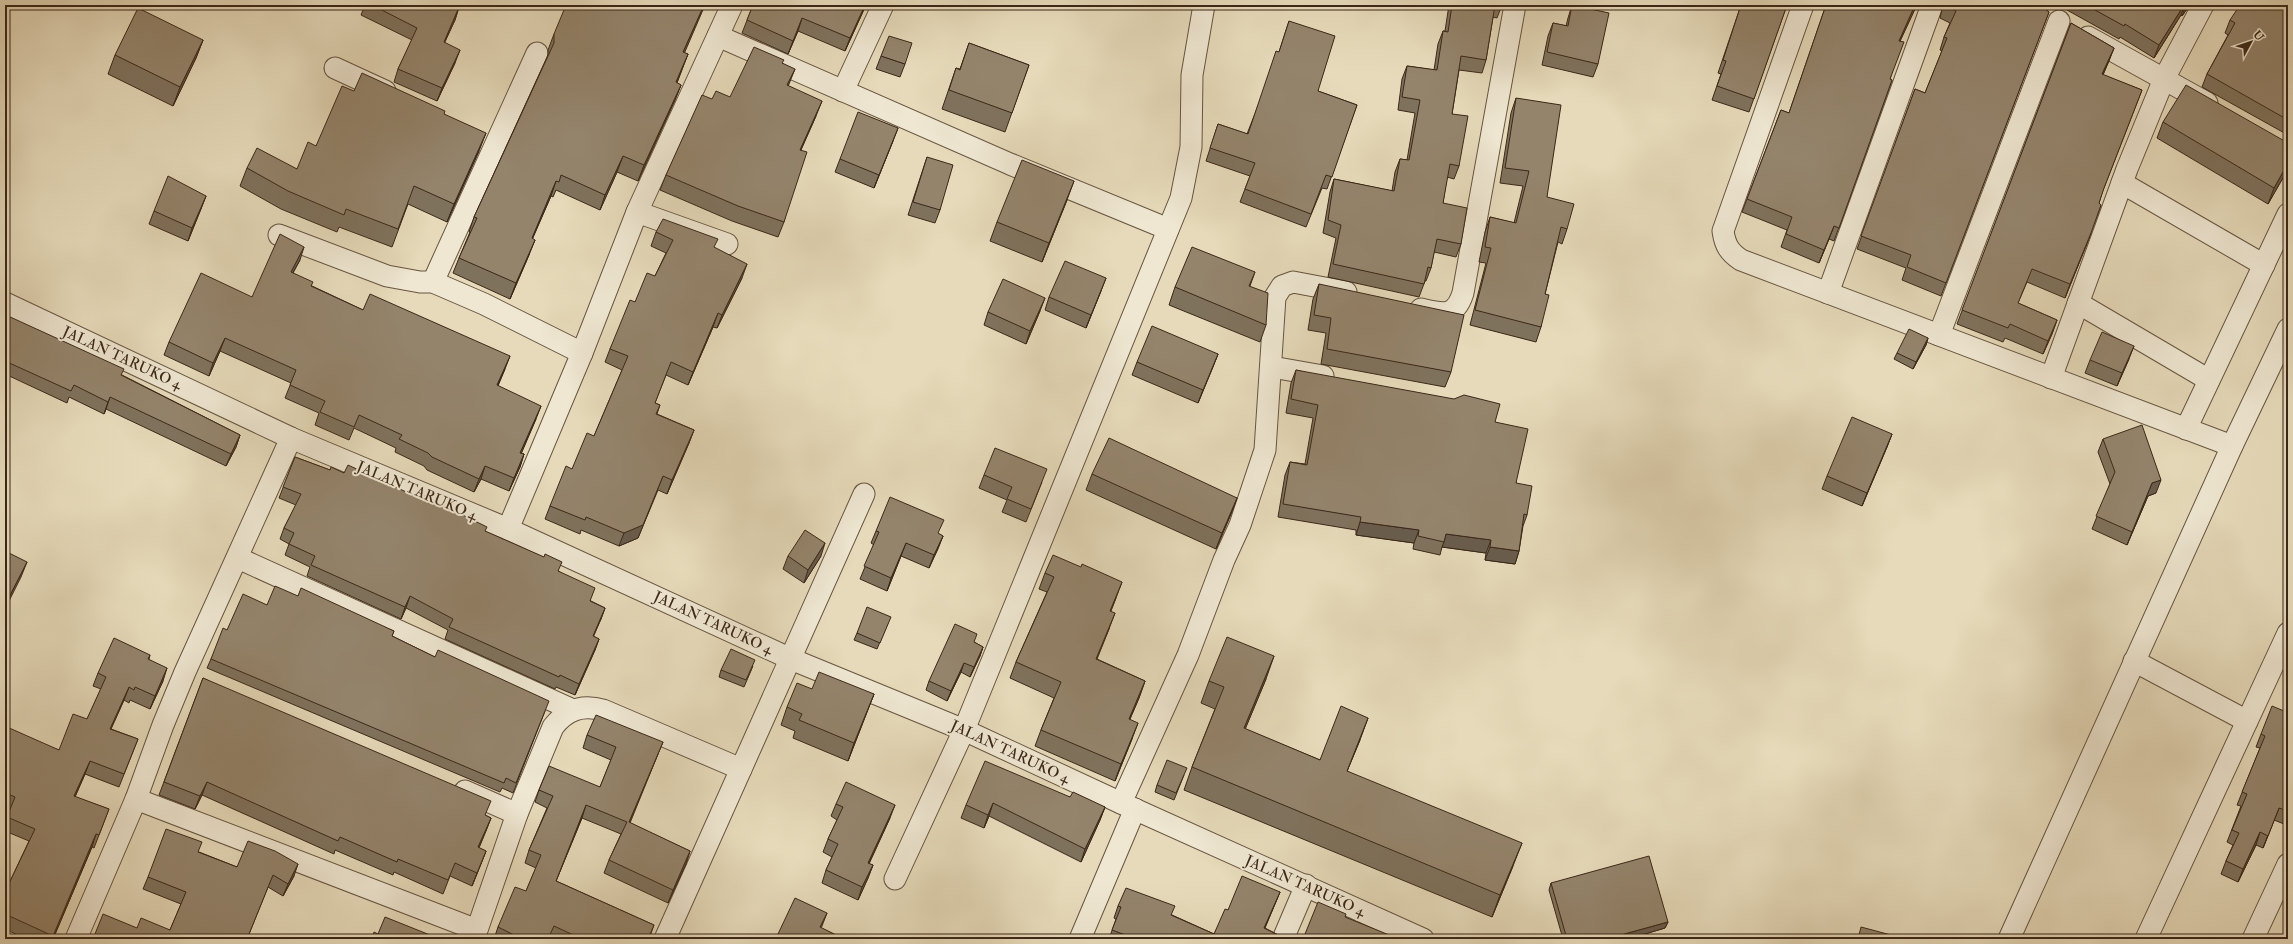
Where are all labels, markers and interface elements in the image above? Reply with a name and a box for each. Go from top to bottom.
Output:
north arrow [2231,22,2271,62]
text: U [2250,28,2267,44]
street label: JALAN TARUKO 4 [58,322,185,395]
street label: JALAN TARUKO 4 [352,457,481,526]
street label: JALAN TARUKO 4 [649,587,776,660]
street label: JALAN TARUKO 4 [946,716,1073,789]
street label: JALAN TARUKO 4 [1241,851,1369,922]

